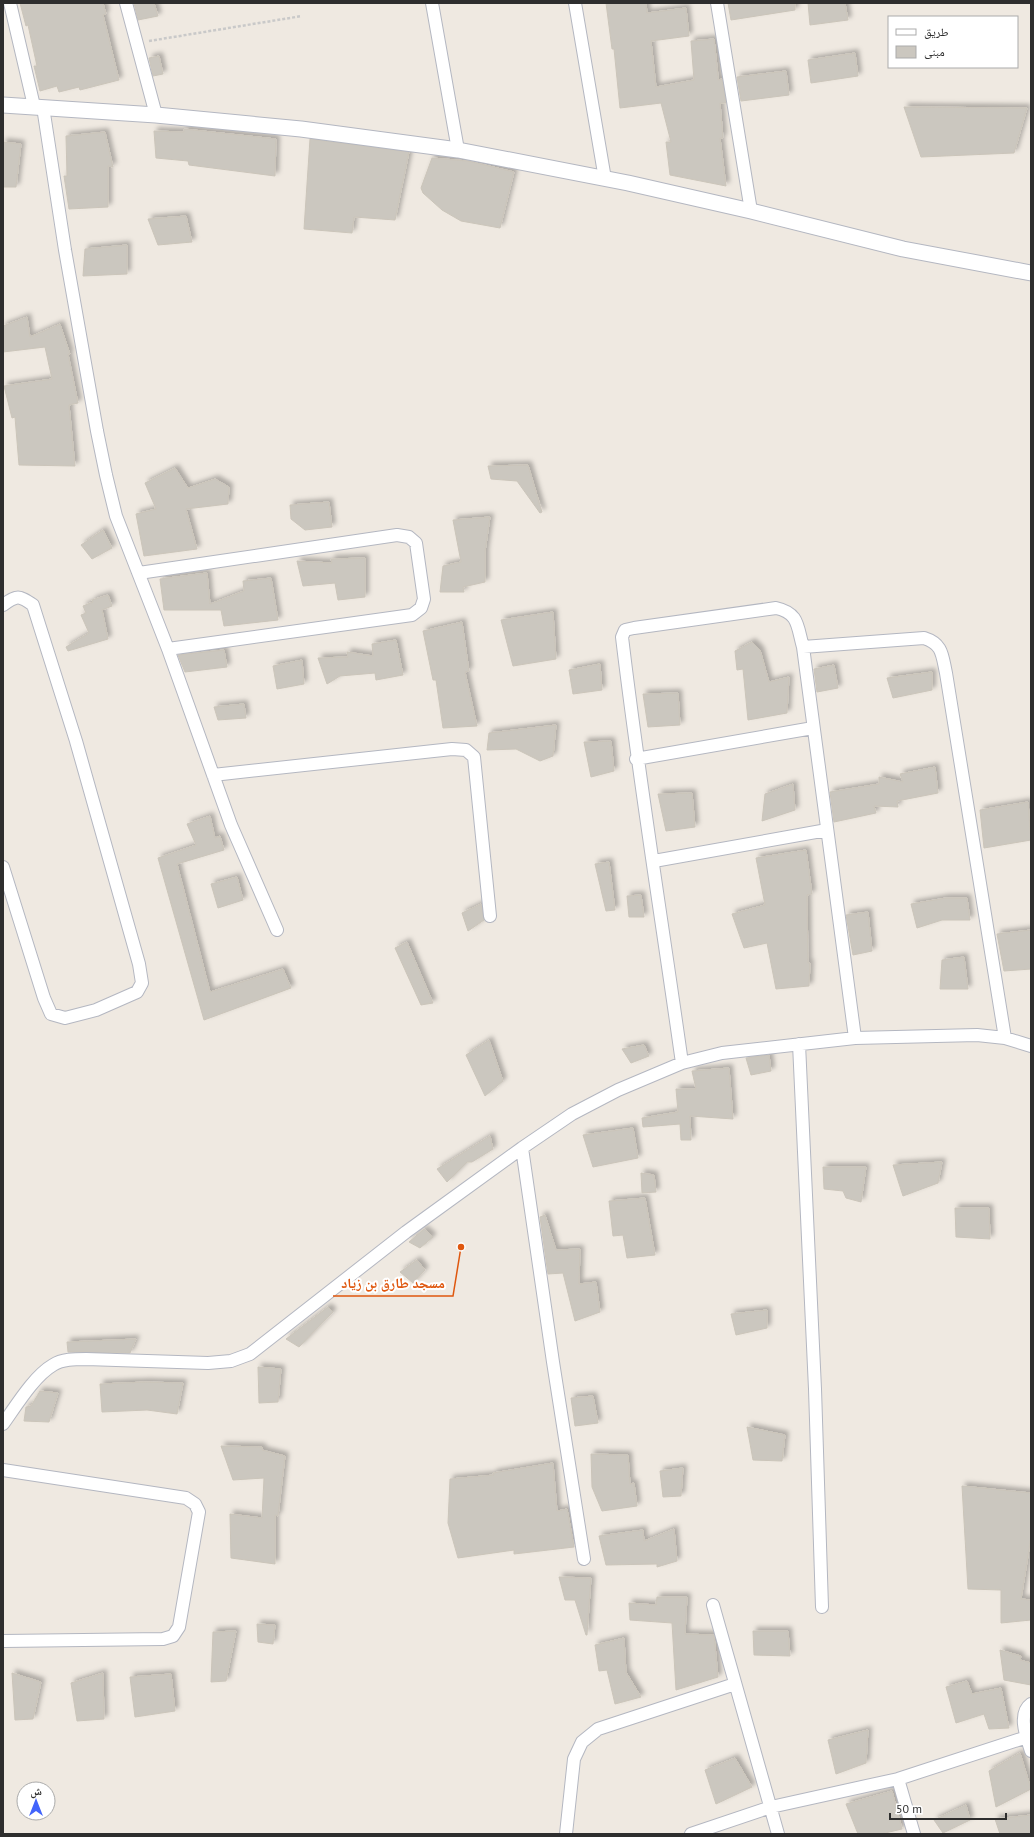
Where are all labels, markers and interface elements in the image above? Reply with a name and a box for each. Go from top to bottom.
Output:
legend [888,16,1018,68]
text: طريق [924,24,949,39]
text: مبنى [924,44,945,59]
callout: مسجد طارق بن زياد [333,1270,453,1296]
text: مسجد طارق بن زياد [341,1274,445,1292]
north arrow [16,1781,56,1821]
text: ش [30,1784,42,1799]
scale bar [890,1795,1006,1821]
text: 50 m [896,1801,922,1816]

